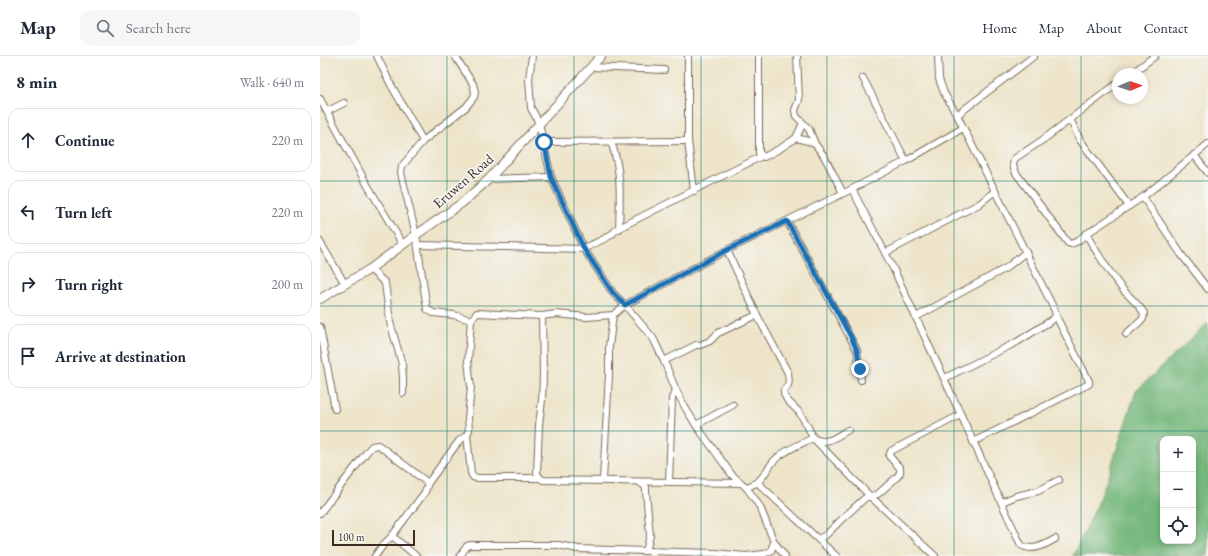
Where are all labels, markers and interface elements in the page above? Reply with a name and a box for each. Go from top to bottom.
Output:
search box [80,10,360,46]
text: Map [20,15,56,40]
icon: search [94,17,116,39]
text: Search here [126,18,191,37]
text: Home [982,19,1017,37]
text: Map [1039,19,1064,37]
text: About [1086,19,1122,37]
text: Contact [1144,19,1188,37]
north arrow [1112,68,1148,104]
text: 8 min [16,71,57,93]
text: Walk · 640 m [240,74,304,91]
icon: ahead [17,129,39,151]
text: Continue [55,131,115,150]
text: 220 m [272,132,303,149]
route start [535,133,553,151]
street label: Eruwen Road [429,149,498,212]
icon: left [17,201,39,223]
text: Turn left [55,203,112,222]
text: 220 m [272,204,303,221]
icon: right [17,273,39,295]
text: Turn right [55,275,123,294]
text: 200 m [272,276,303,293]
icon: arrive [17,345,39,367]
text: Arrive at destination [55,347,186,366]
route end [851,360,869,378]
map controls [1160,436,1196,544]
button: + [1160,436,1196,472]
button: − [1160,472,1196,508]
button: locate [1160,508,1196,544]
scale bar [332,528,415,547]
text: 100 m [338,530,365,544]

